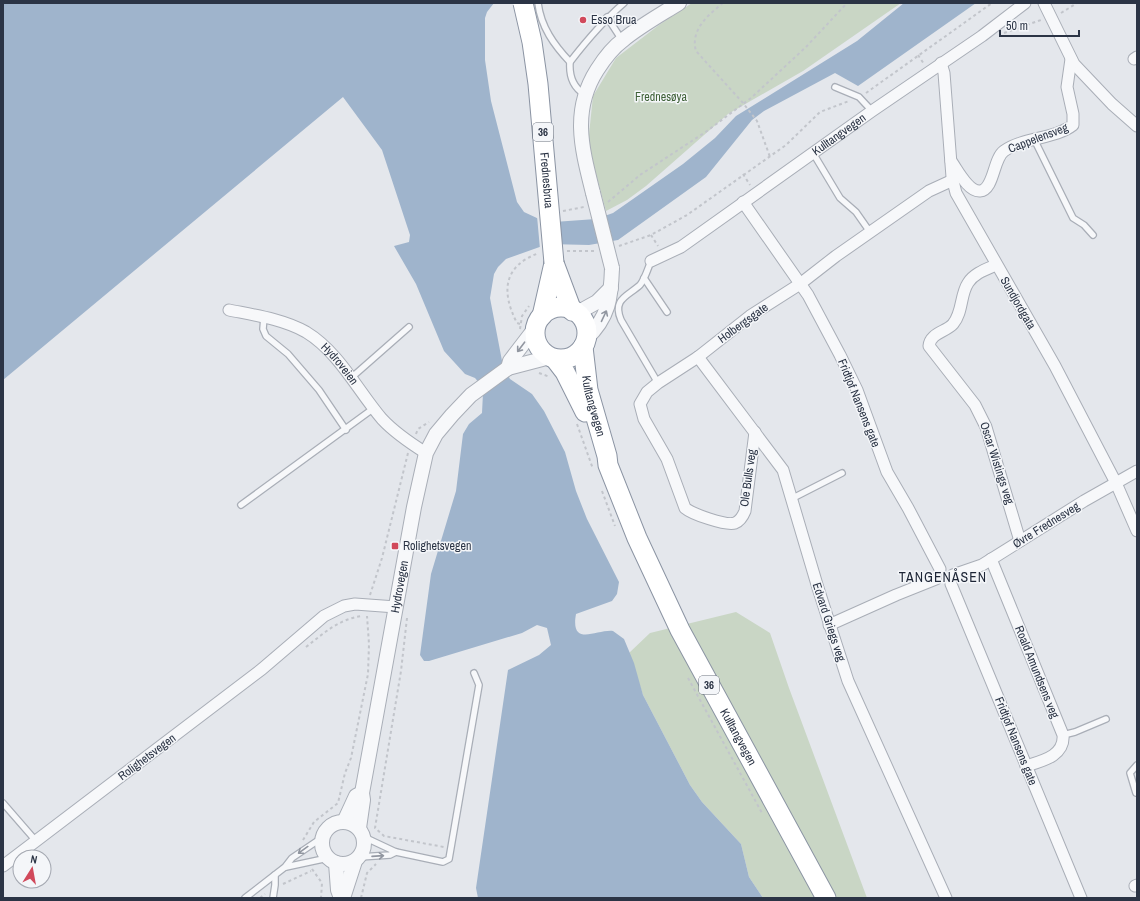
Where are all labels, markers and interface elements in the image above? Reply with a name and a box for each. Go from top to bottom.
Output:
place label: Esso Brua [591,12,637,28]
scale bar [1000,12,1079,38]
marker: Esso Brua [578,15,588,25]
text: 50 m [1006,18,1028,34]
park label: Frednesøya [635,89,688,105]
street label: Kulltangvegen [809,110,869,159]
street label: Cappelensveg [1006,119,1071,157]
road number: 36 [533,123,553,141]
street label: Frednesbrua [536,152,557,209]
street label: Sundjordgata [996,274,1040,333]
street label: Holbergsgate [715,299,771,347]
one-way arrow [601,310,608,322]
street label: Hydroveien [317,339,362,388]
one-way arrow [517,341,525,352]
street label: Fridtjof Nansens gate [834,356,884,450]
street label: Kulltangvegen [578,375,609,438]
street label: Oscar Wistings veg [976,420,1018,507]
street label: Ole Bulls veg [736,448,760,508]
street label: Øvre Frednesveg [1010,498,1083,552]
place label: Rolighetsvegen [403,538,471,554]
marker: Rolighetsvegen [390,541,400,551]
street label: Hydrovegen [387,559,412,614]
district label: TANGENÅSEN [899,568,987,586]
street label: Edvard Griegs veg [809,581,849,664]
street label: Roald Amundsens veg [1011,623,1063,721]
road number: 36 [699,676,719,694]
street label: Fridtjof Nansens gate [991,694,1041,788]
street label: Kulltangvegen [716,706,760,768]
street label: Rolighetsvegen [115,730,179,784]
one-way arrow [297,846,308,854]
north arrow [12,849,52,889]
text: N [29,852,38,867]
one-way arrow [371,852,384,859]

